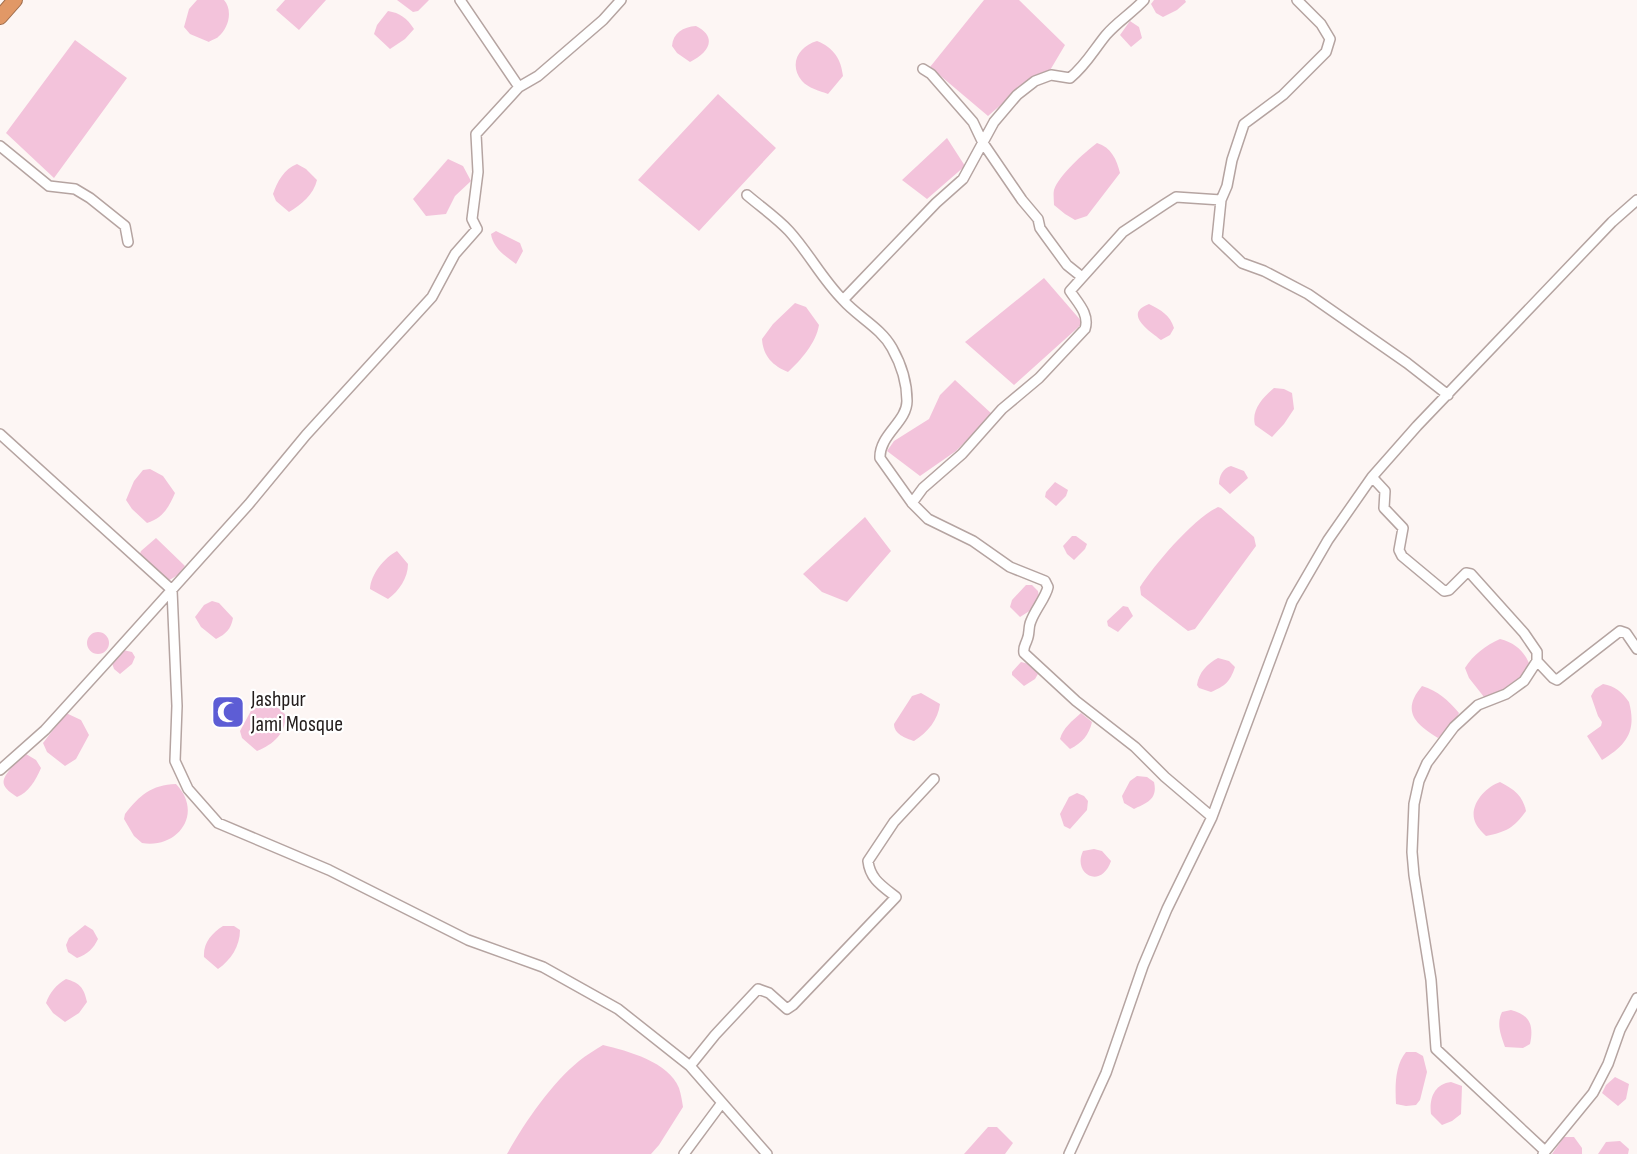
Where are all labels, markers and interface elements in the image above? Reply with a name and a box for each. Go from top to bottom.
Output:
place label: Jashpur Jami Mosque [250,686,343,738]
mosque icon: Jashpur Jami Mosque [210,694,246,730]

